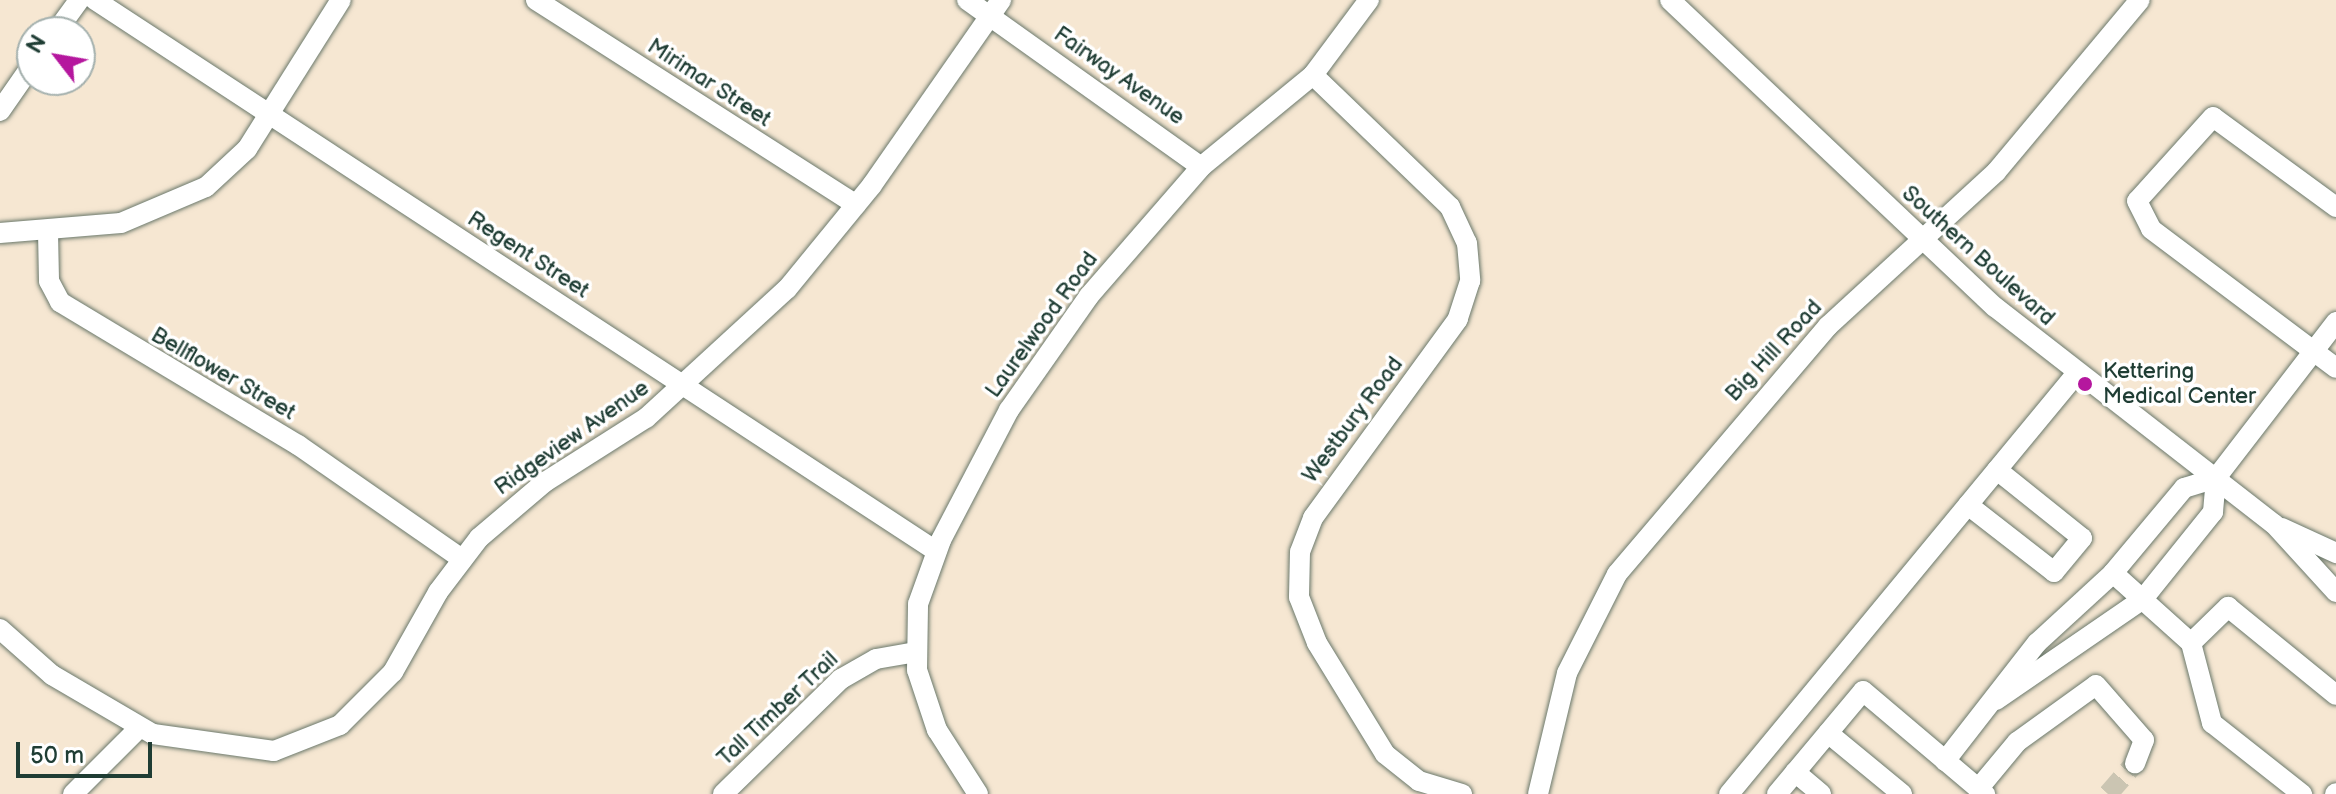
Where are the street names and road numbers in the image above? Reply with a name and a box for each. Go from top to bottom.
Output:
street label: Fairway Avenue [1048,21,1190,131]
street label: Mirimar Street [642,33,776,133]
street label: Southern Boulevard [1896,181,2060,331]
street label: Regent Street [462,206,594,304]
street label: Laurelwood Road [980,247,1104,403]
street label: Big Hill Road [1720,295,1828,407]
street label: Bellflower Street [146,322,300,426]
street label: Westbury Road [1297,351,1409,489]
street label: Ridgeview Avenue [490,375,654,501]
street label: Tall Timber Trail [712,646,844,772]

